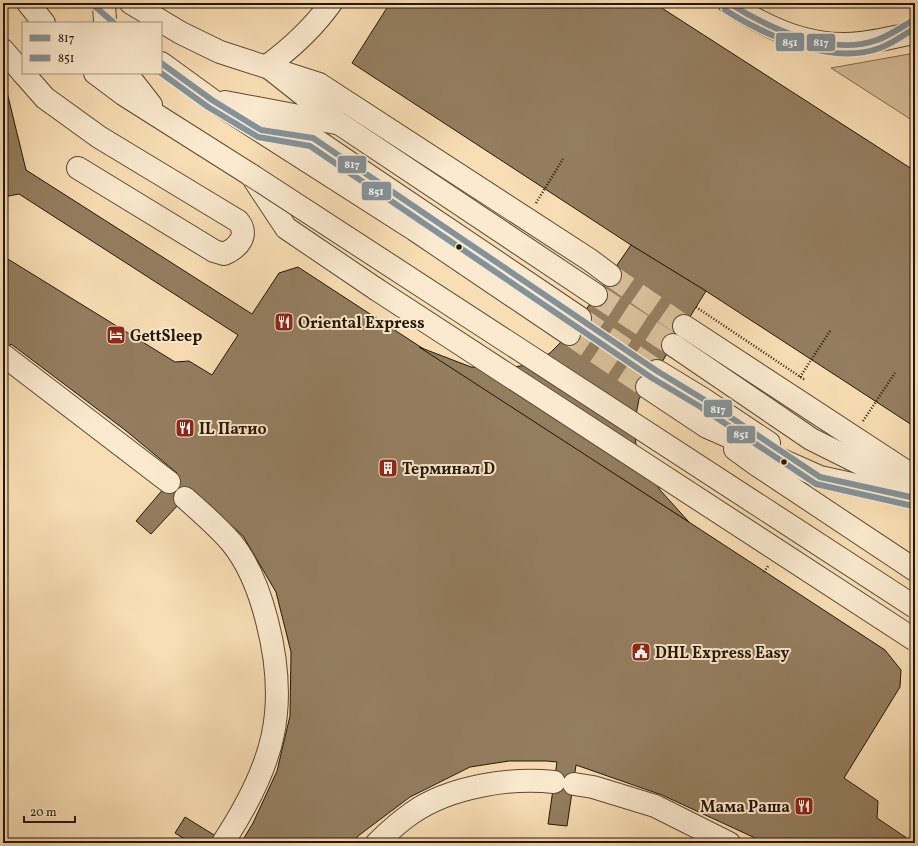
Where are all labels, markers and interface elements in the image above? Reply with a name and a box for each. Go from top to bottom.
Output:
legend [22,22,162,74]
text: 817 [58,31,75,47]
line badge: 851 [775,32,805,52]
line badge: 817 [806,33,836,52]
text: 851 [782,36,798,51]
text: 817 [813,36,829,51]
text: 851 [58,51,74,67]
line badge: 817 [337,155,367,174]
text: 817 [344,158,360,173]
line badge: 851 [361,181,392,201]
text: 851 [368,185,384,200]
unlabelled marker [454,242,464,252]
restaurant icon: Oriental Express [273,311,295,333]
place label: Oriental Express [298,313,425,335]
hotel icon: GettSleep [105,324,127,346]
place label: GettSleep [130,326,202,348]
line badge: 817 [703,399,733,418]
text: 817 [710,403,726,418]
restaurant icon: IL Патио [174,417,196,439]
place label: IL Патио [199,419,267,441]
line badge: 851 [726,425,756,444]
text: 851 [733,428,749,443]
building icon: Терминал D [377,457,399,479]
unlabelled marker [779,457,789,467]
place label: Терминал D [402,459,495,481]
public building icon: DHL Express Easy [630,641,652,663]
place label: DHL Express Easy [655,643,790,665]
restaurant icon: Мама Раша [793,795,815,817]
place label: Мама Раша [700,797,790,819]
scale bar [24,798,75,824]
text: 20 m [30,805,57,821]

